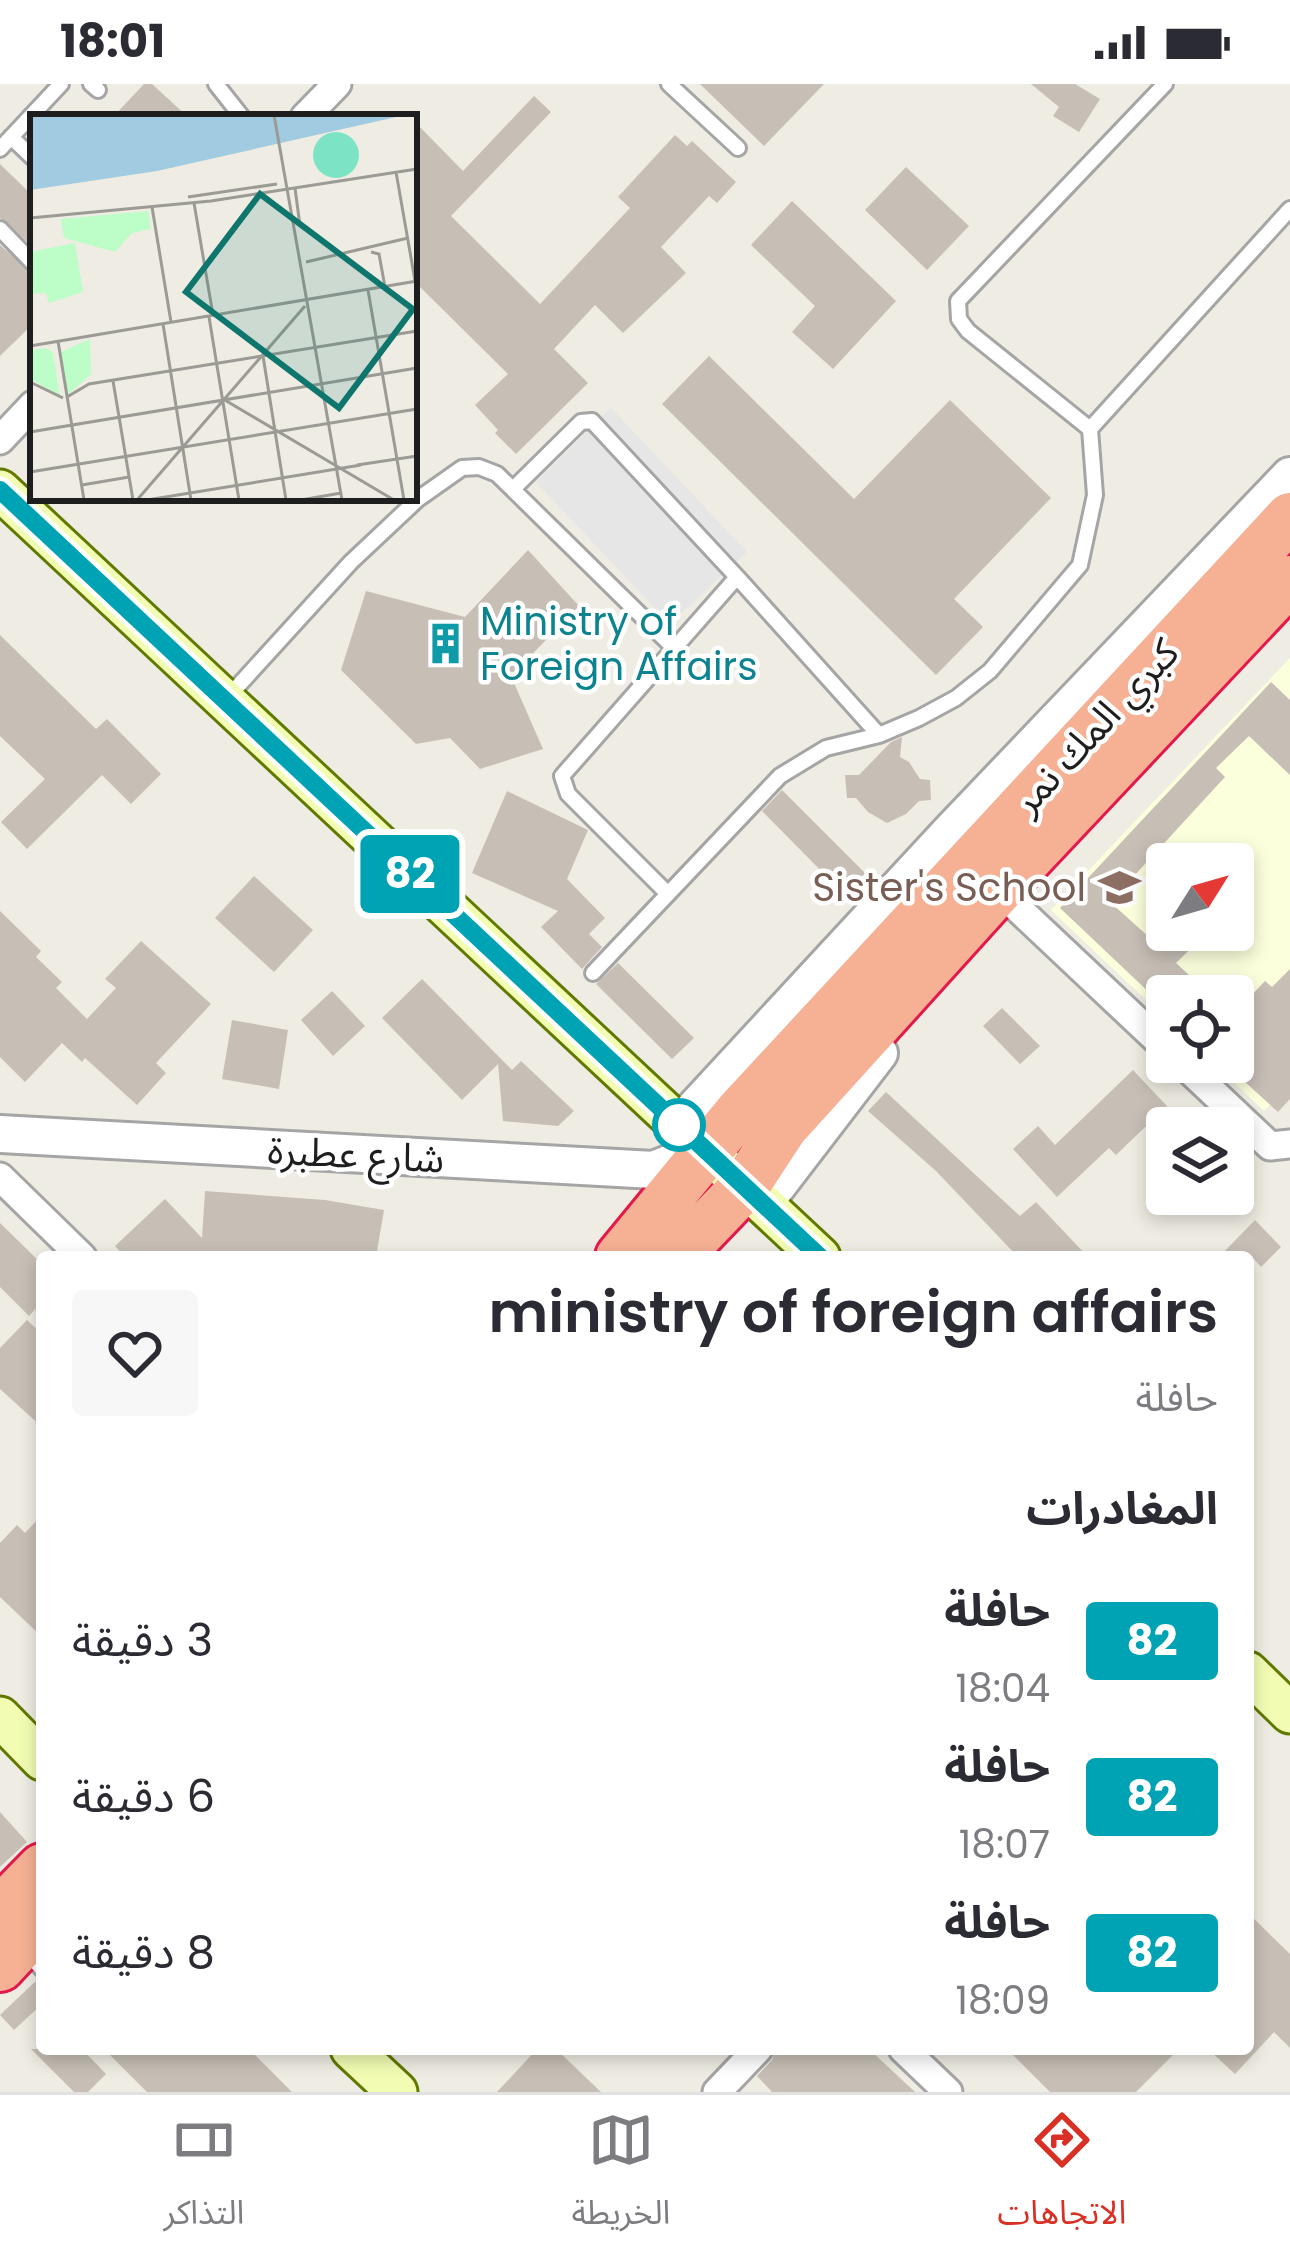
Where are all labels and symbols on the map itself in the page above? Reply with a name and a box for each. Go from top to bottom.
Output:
inset map [30,114,417,501]
place label: Ministry of Foreign Affairs [480,594,758,694]
building icon: Ministry of Foreign Affairs [423,620,469,666]
street label: كبري المك نمر [999,626,1193,828]
line badge: 82 [356,835,464,913]
north arrow [1146,843,1254,951]
place label: Sister's School [812,860,1086,915]
school or university icon: Sister's School [1097,864,1143,910]
unlabelled marker [654,1100,704,1150]
street label: شارع عطبرة [266,1122,446,1188]

